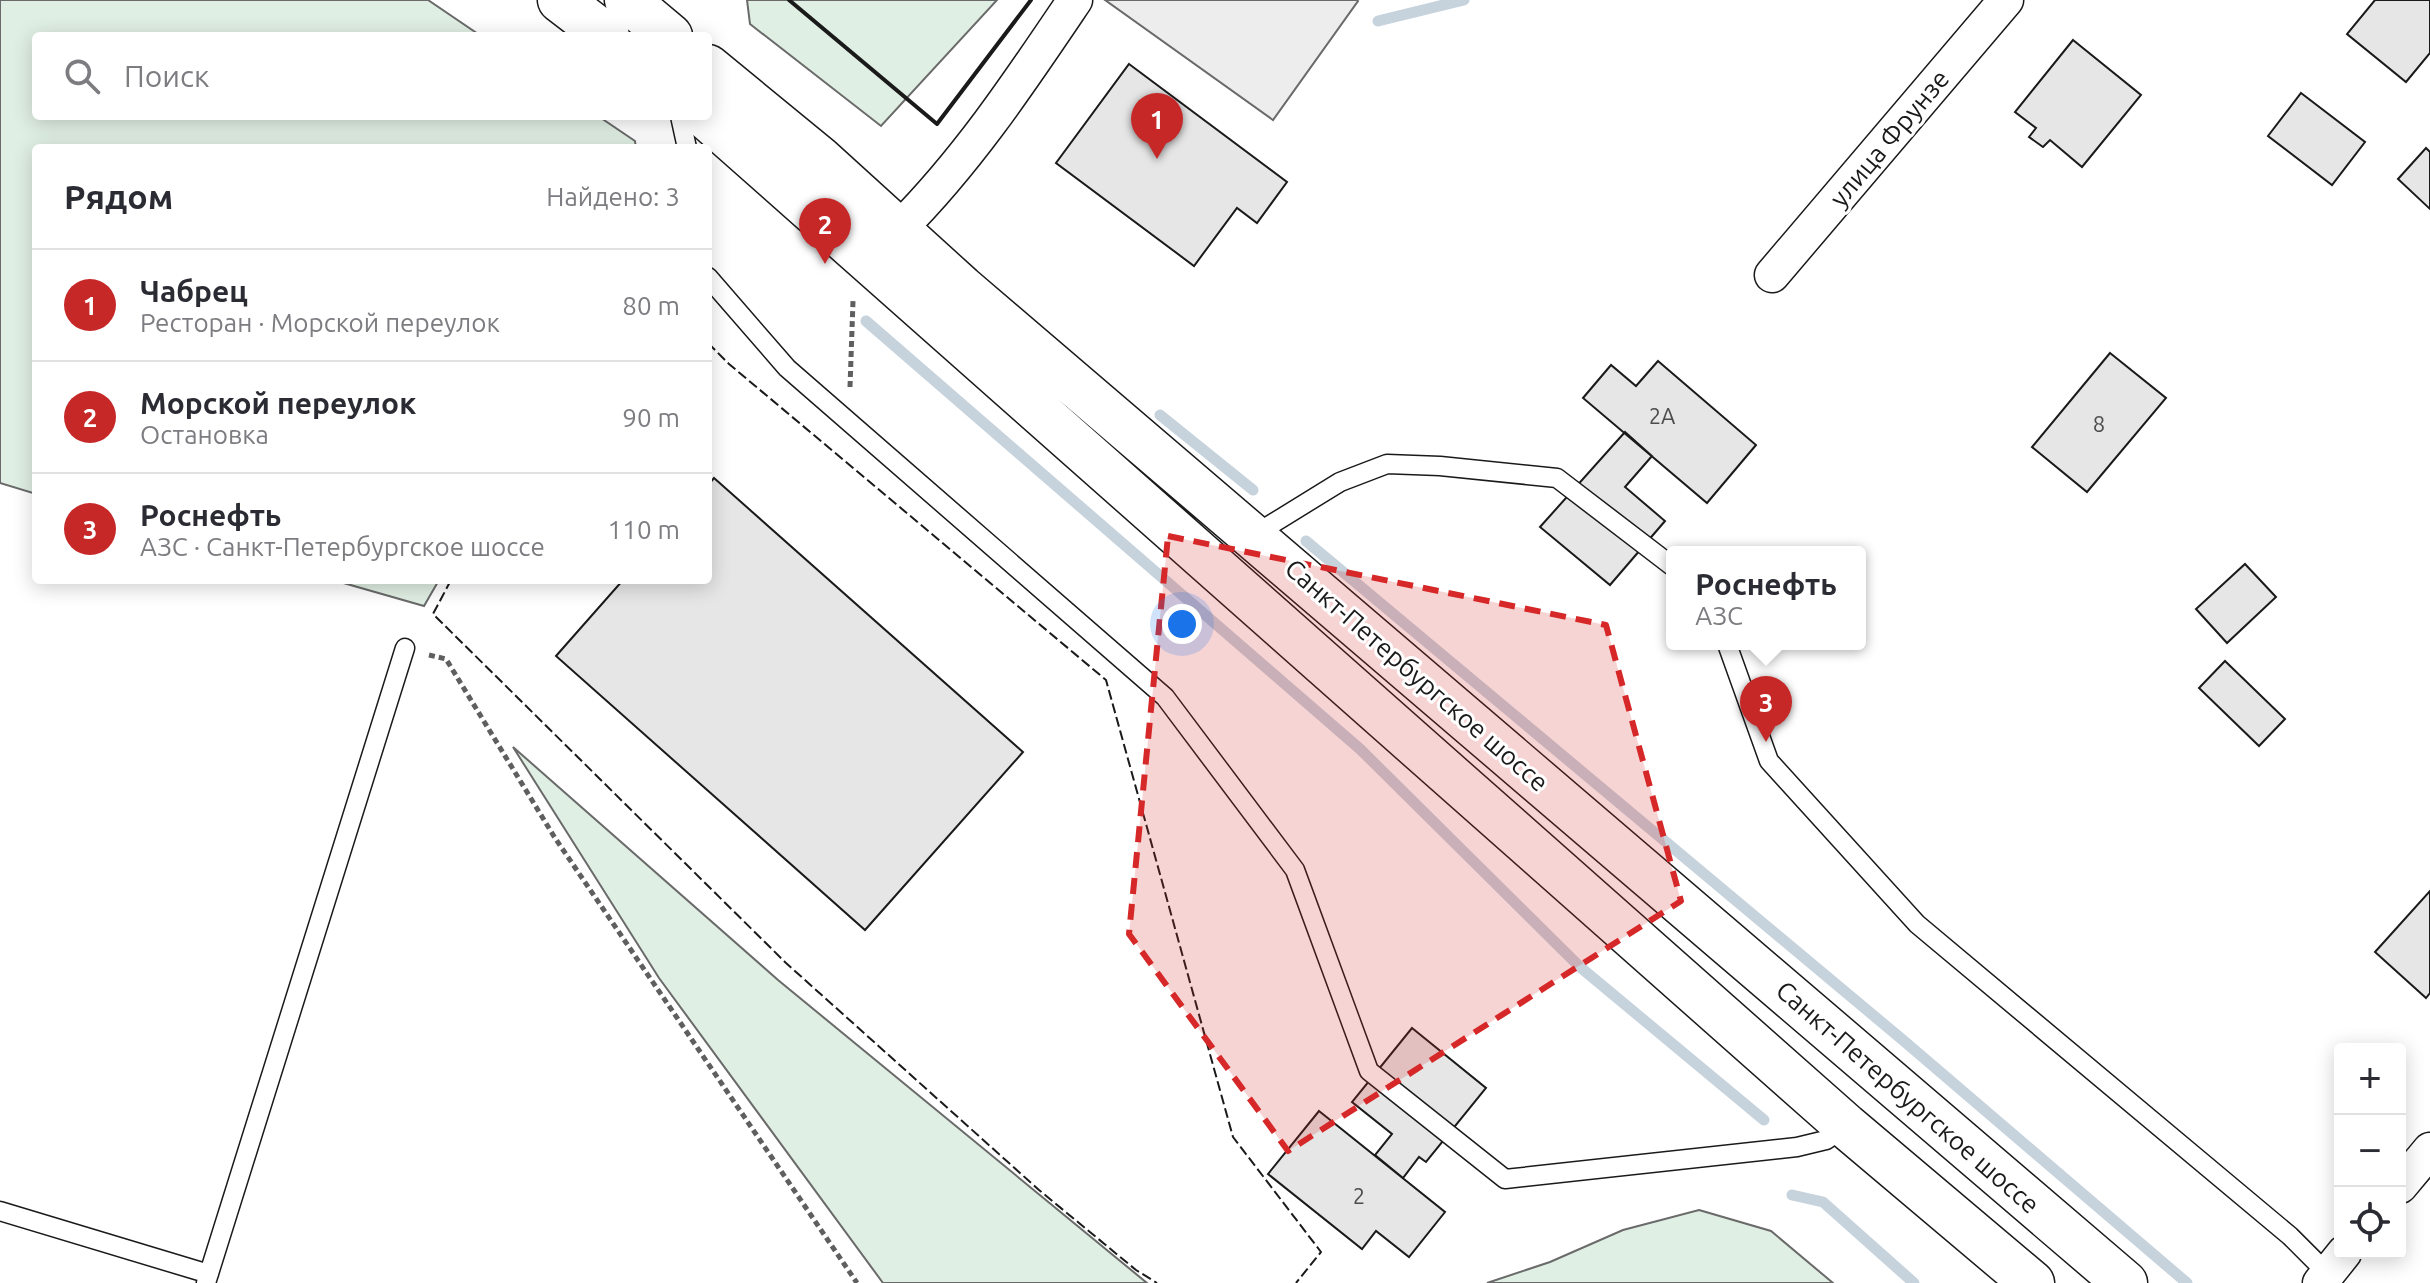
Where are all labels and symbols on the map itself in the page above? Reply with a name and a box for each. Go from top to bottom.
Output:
street label: улица Фрунзе [1824,64,1954,212]
pin: 1 [1131,93,1183,159]
pin: 2 [799,198,851,264]
house number: 2А [1649,403,1676,428]
house number: 8 [2093,411,2105,436]
street label: Санкт-Петербургское шоссе [1280,553,1554,797]
your location [1162,604,1202,644]
pin: 3 [1740,676,1792,742]
street label: Санкт-Петербургское шоссе [1771,975,2045,1219]
house number: 2 [1353,1183,1365,1208]

